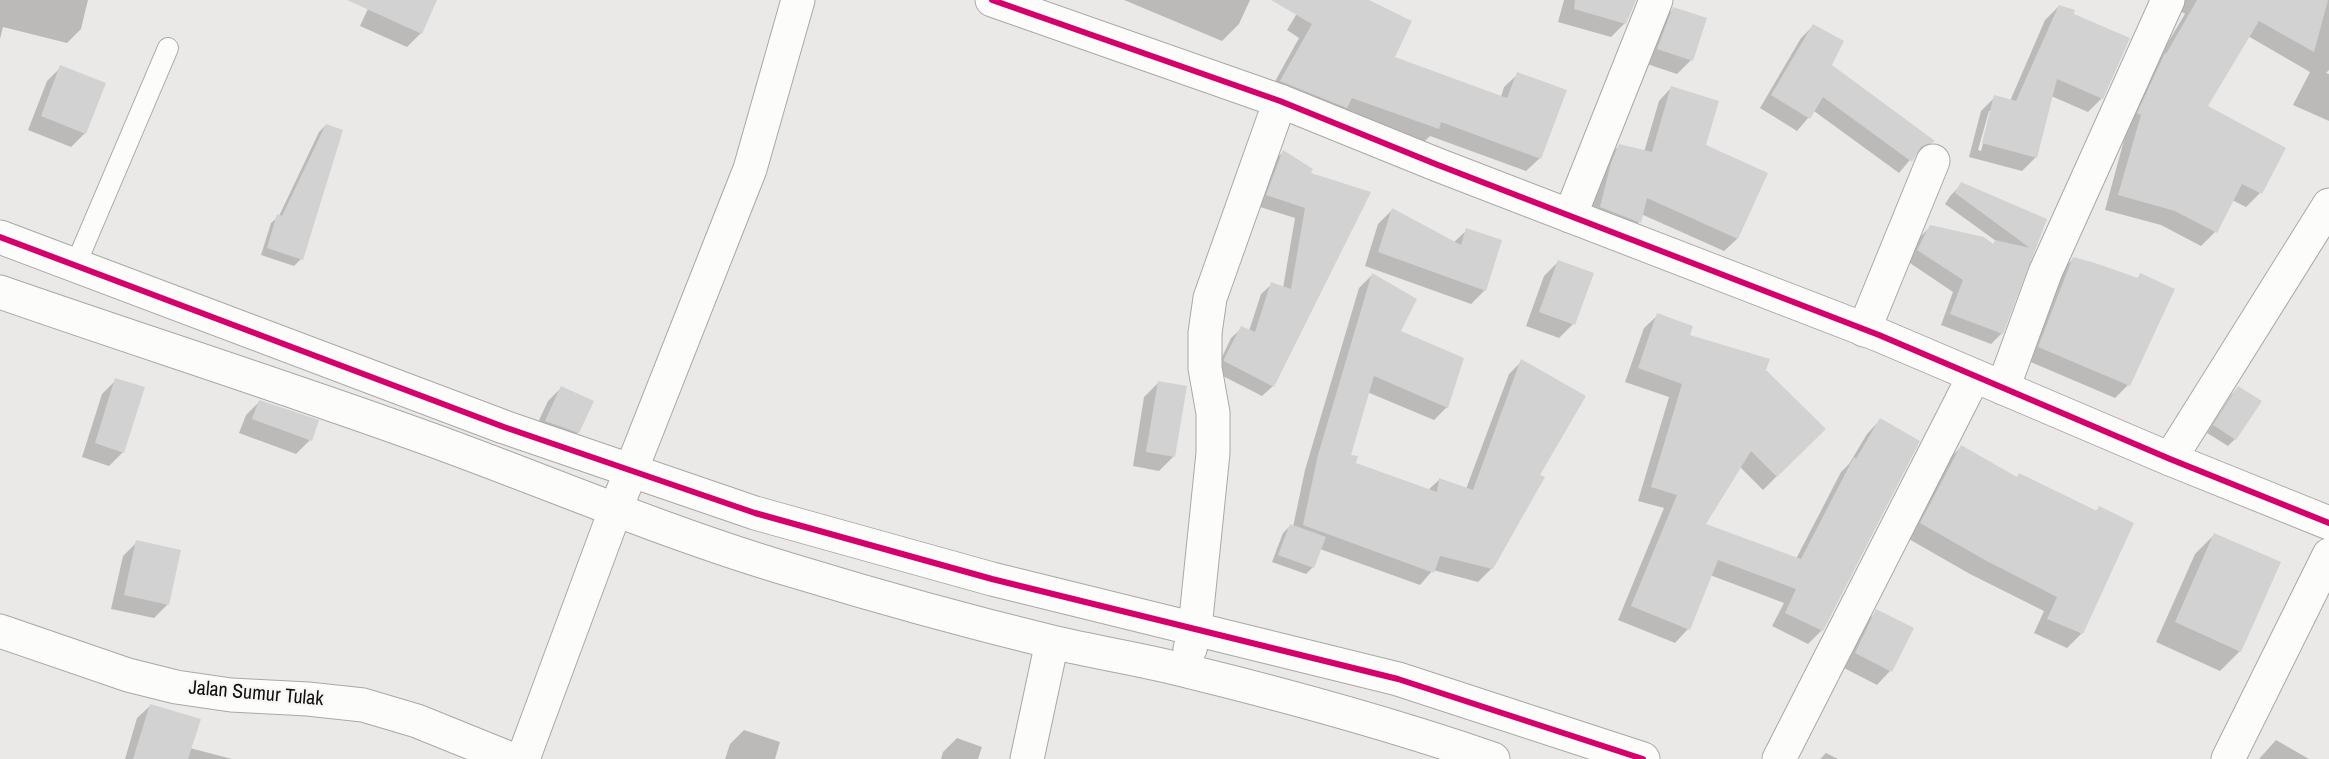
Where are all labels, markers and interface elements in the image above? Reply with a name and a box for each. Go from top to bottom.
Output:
street label: Jalan Sumur Tulak [188,676,324,712]

